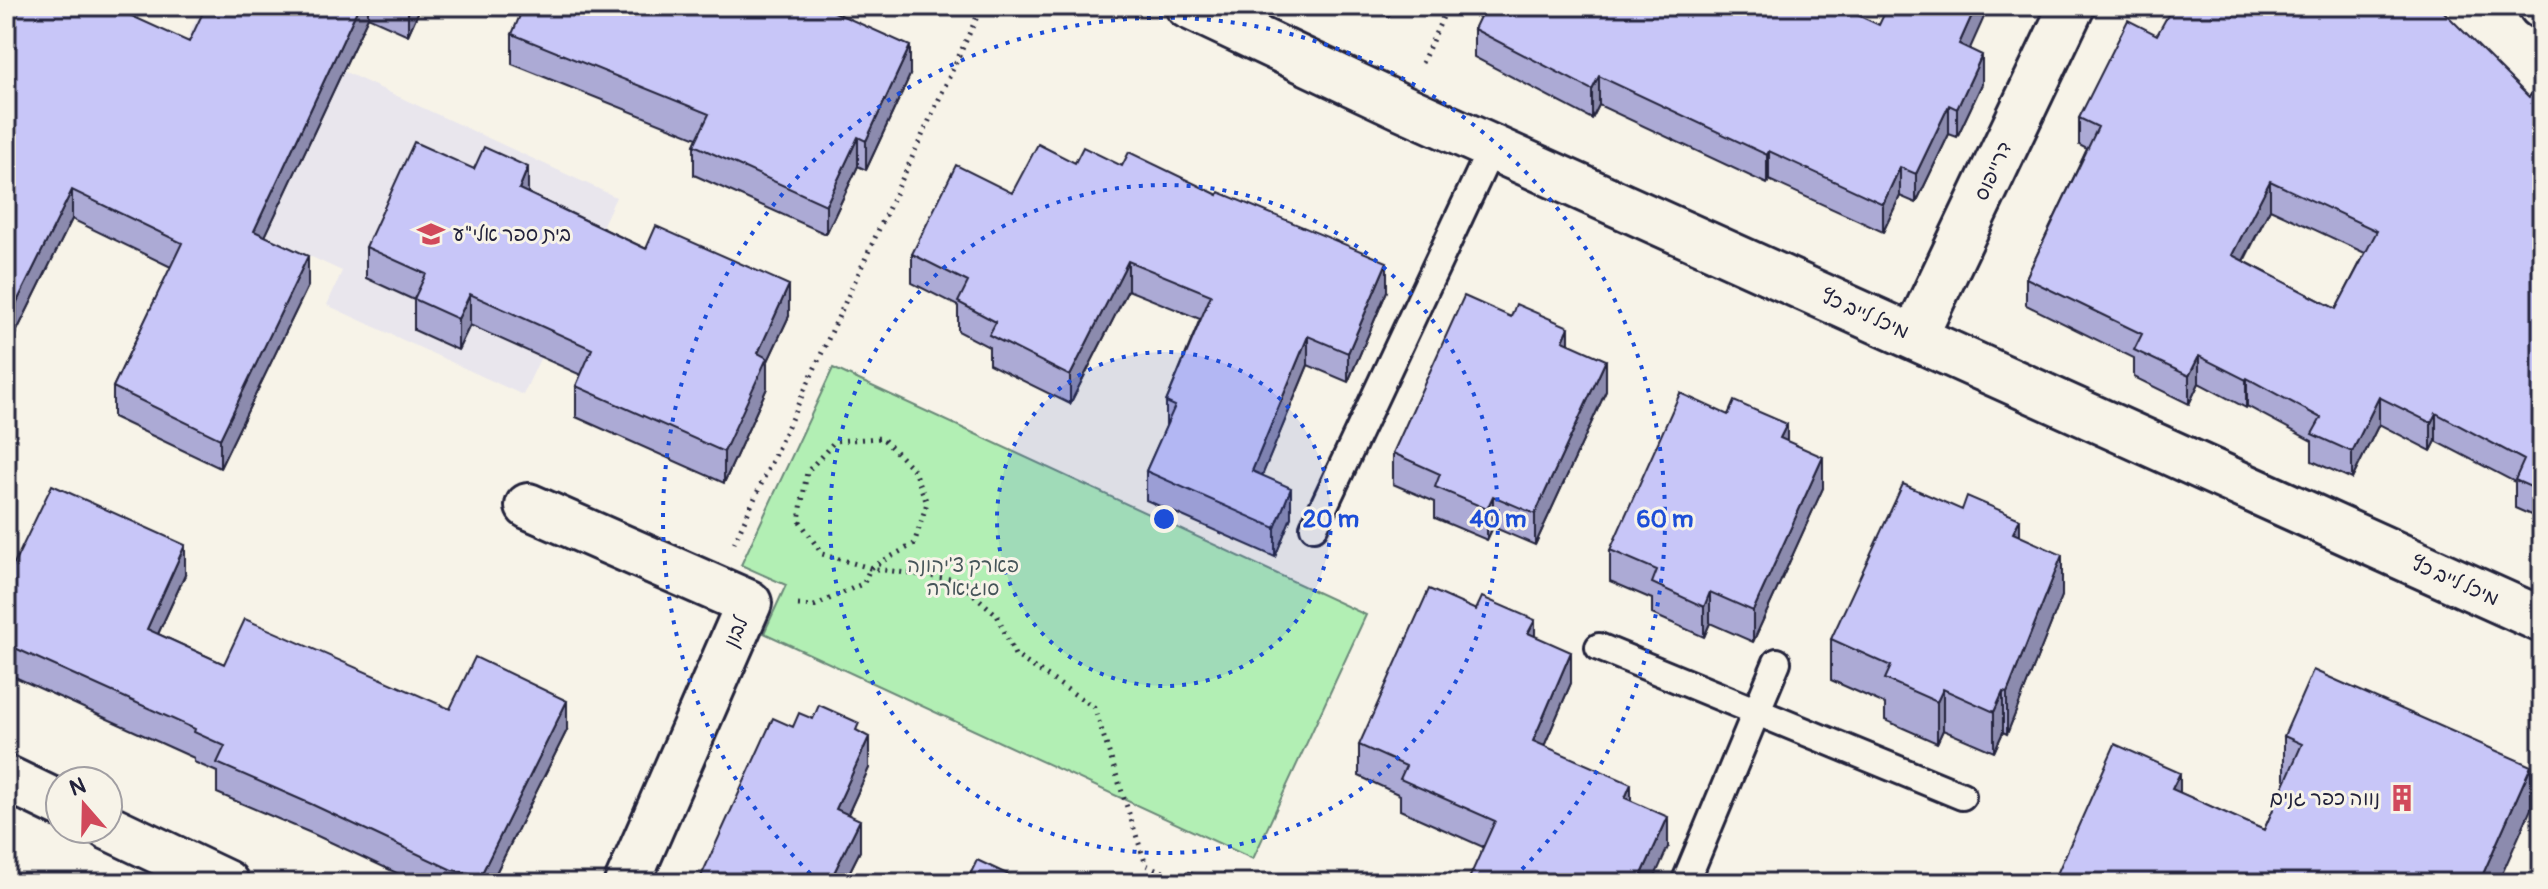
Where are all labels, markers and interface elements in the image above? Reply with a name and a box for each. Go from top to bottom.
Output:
street label: דרייפוס [1968,137,2018,205]
school or university icon: בית ספר אלי"ע [416,219,446,249]
place label: בית ספר אלי"ע [453,222,571,247]
street label: מיכל לייב כץ [1817,283,1913,345]
centre of rings [1150,505,1178,533]
text: 20 m [1303,505,1359,534]
text: 40 m [1470,505,1526,534]
text: 60 m [1637,505,1693,534]
street label: מיכל לייב כץ [2407,550,2503,612]
park label: פארק צ'יהונה סוגיארה [907,553,1019,601]
street label: לבון [718,612,754,651]
north arrow [44,765,124,845]
text: N [66,771,89,803]
building icon: נווה כפר גנים [2387,783,2417,813]
place label: נווה כפר גנים [2270,786,2380,811]

